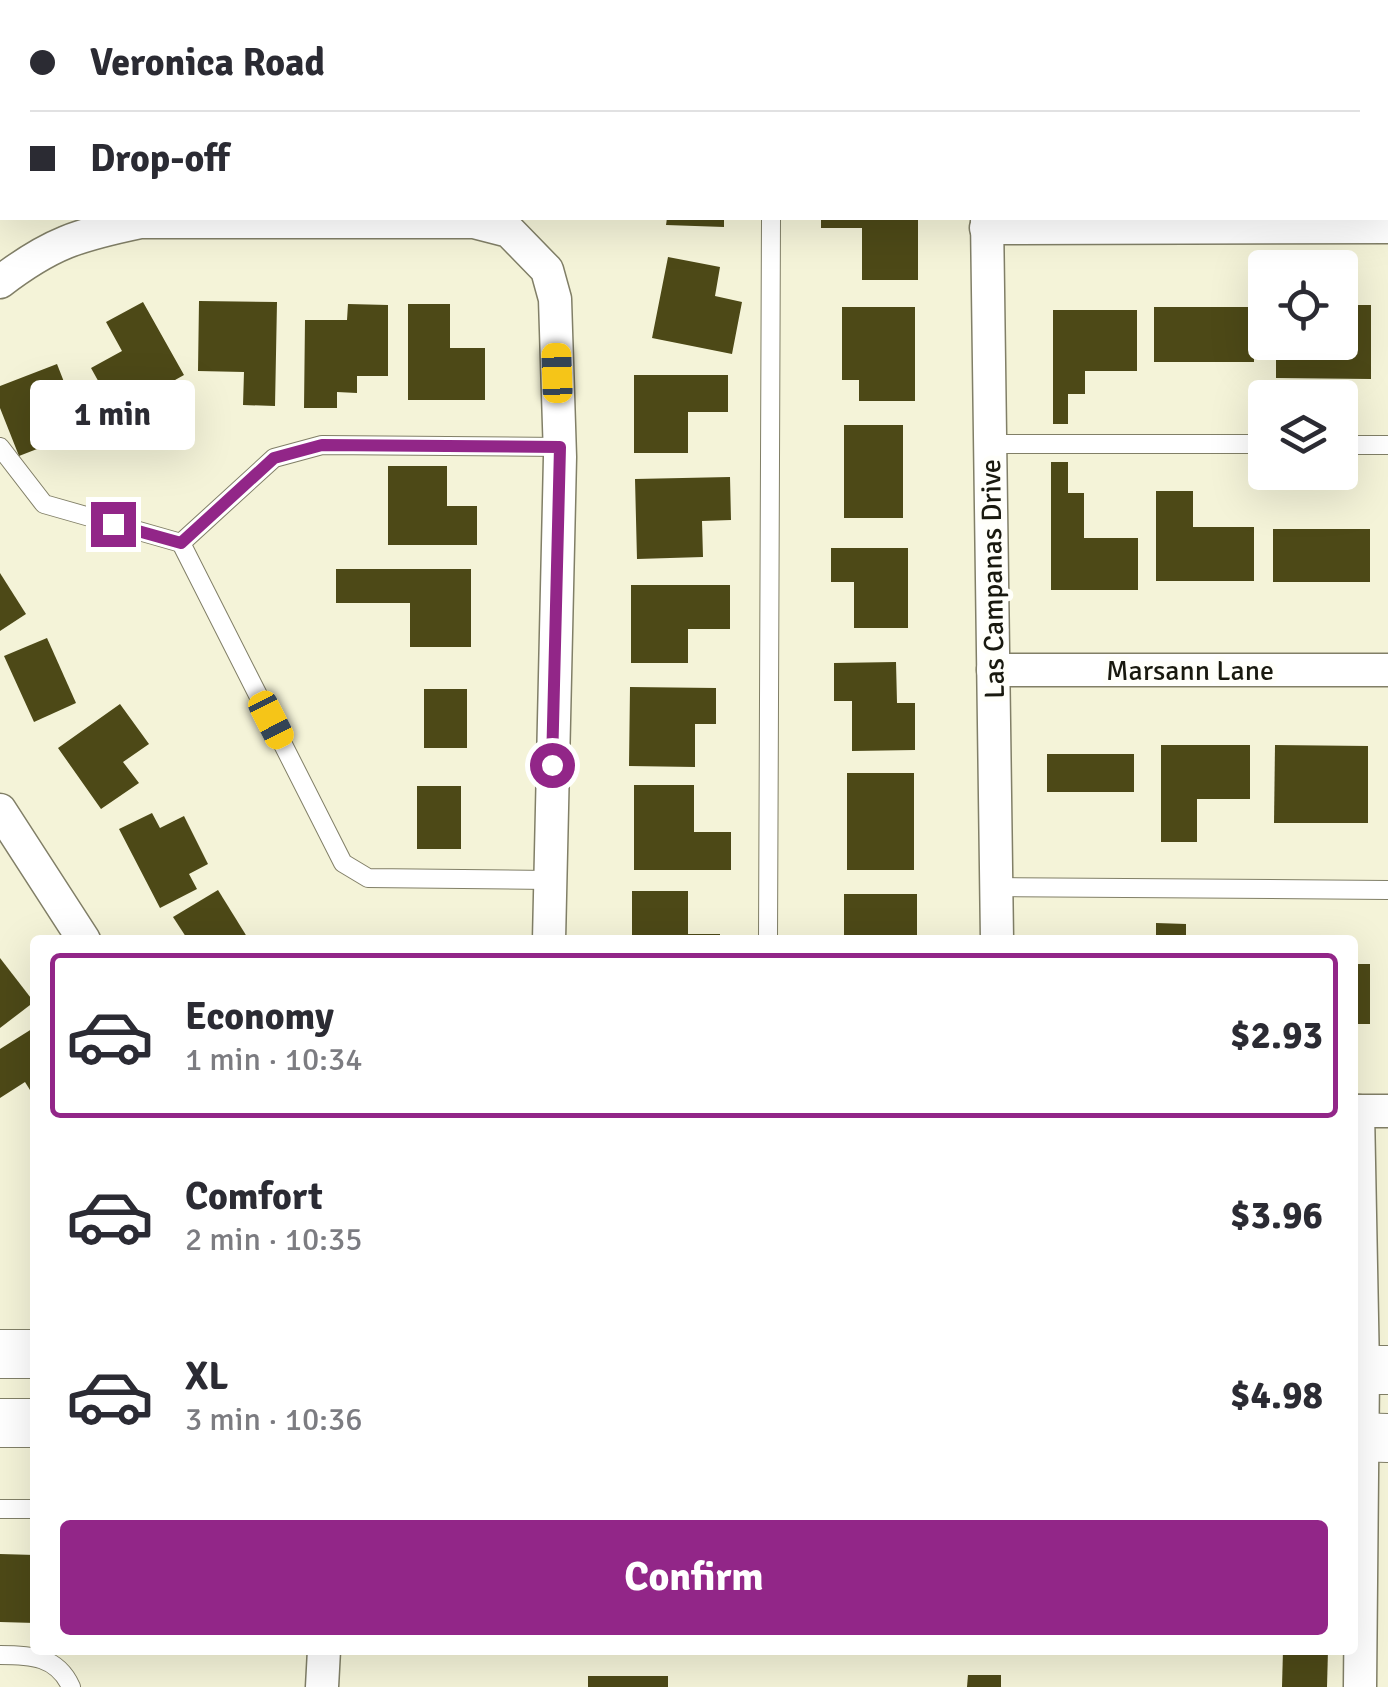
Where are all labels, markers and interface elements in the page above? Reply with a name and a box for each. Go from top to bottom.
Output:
text: Veronica Road [90,39,325,86]
text: Drop-off [90,135,230,182]
map controls [1248,250,1358,490]
button: locate [1248,250,1358,360]
car [541,342,573,404]
callout: 1 min [31,379,196,449]
button: layers [1248,380,1358,490]
text: 1 min [74,395,151,434]
street label: Las Campanas Drive [974,459,1012,699]
route end [91,502,136,547]
street label: Marsann Lane [1106,654,1274,688]
car [244,686,298,754]
route start [530,743,575,788]
icon: car [65,991,155,1081]
text: Economy [185,993,334,1040]
text: $2.93 [1230,1012,1323,1059]
text: 1 min · 10:34 [185,1040,363,1079]
icon: car [65,1171,155,1261]
text: Comfort [185,1173,323,1220]
text: $3.96 [1230,1192,1323,1239]
text: 2 min · 10:35 [185,1220,363,1259]
icon: car [65,1351,155,1441]
text: XL [185,1353,228,1400]
text: $4.98 [1230,1372,1323,1419]
text: 3 min · 10:36 [185,1400,363,1439]
button: Confirm [60,1520,1328,1635]

